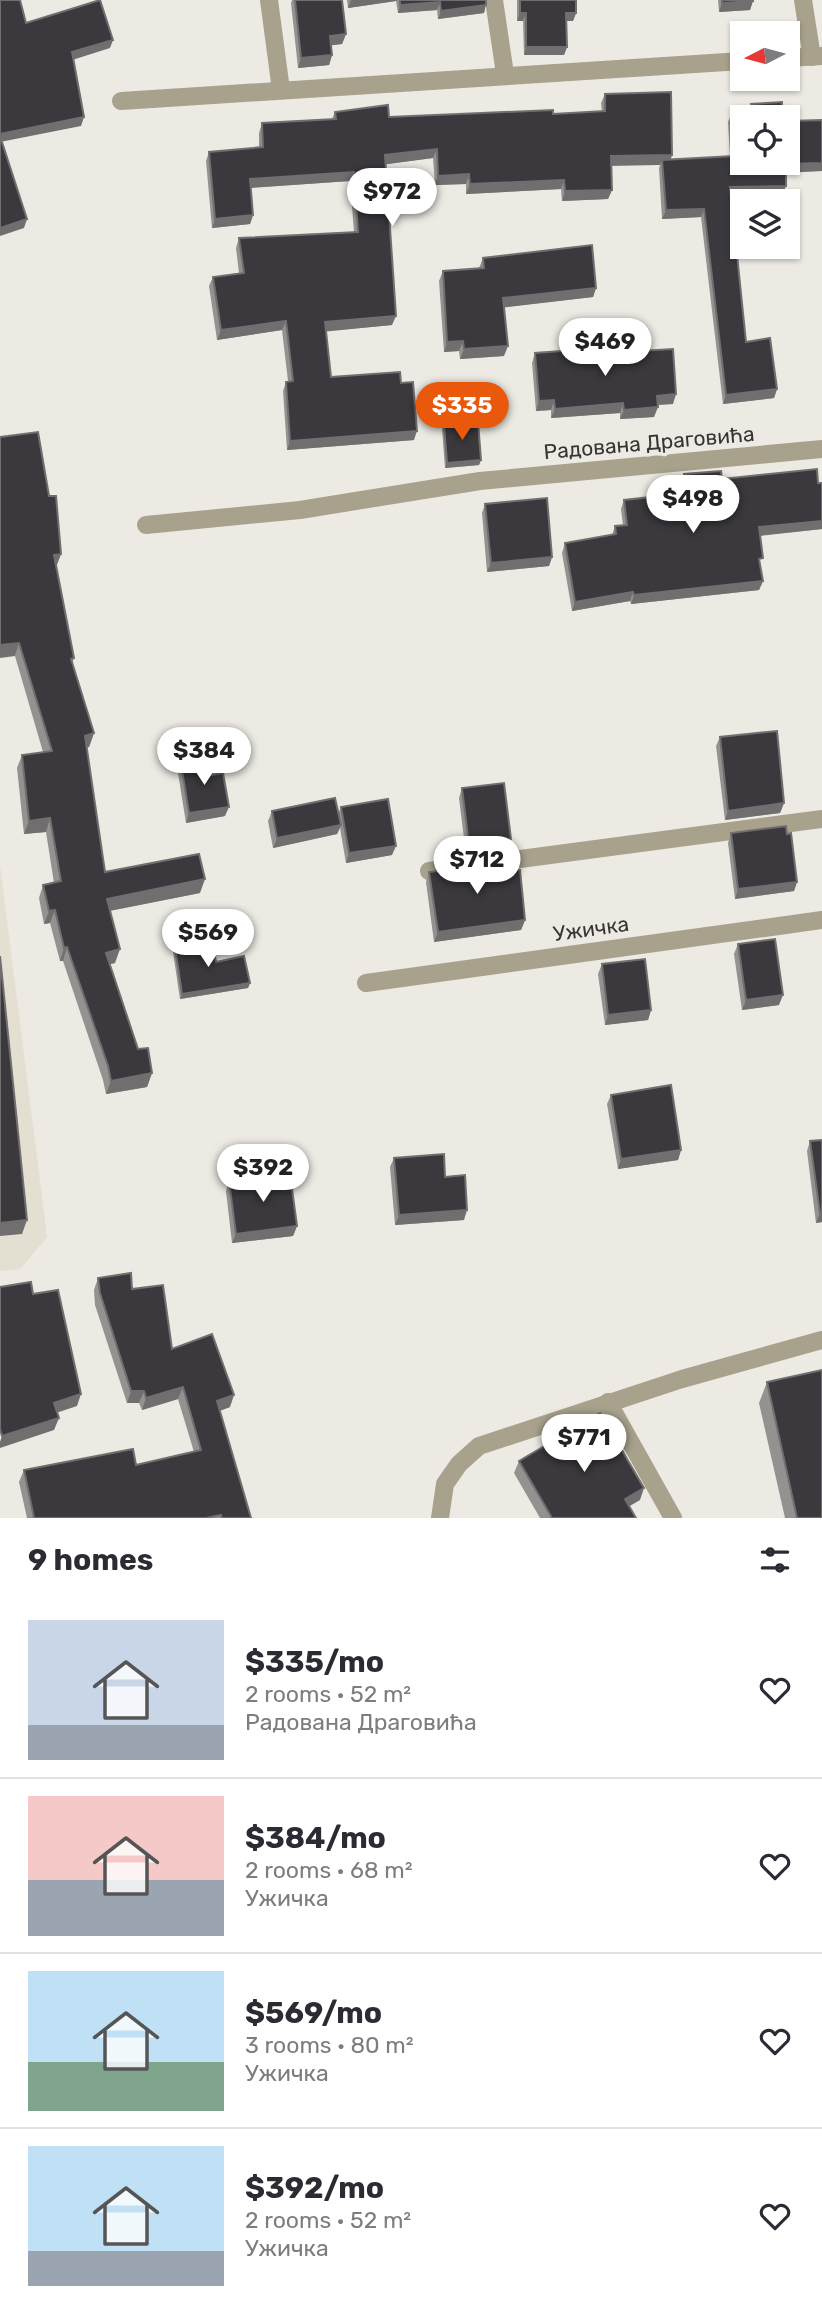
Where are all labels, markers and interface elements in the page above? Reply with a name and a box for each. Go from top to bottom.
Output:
north arrow [730,21,800,91]
map controls [730,21,800,259]
button: locate [730,105,800,175]
pin: $972 [351,168,433,228]
text: $972 [363,177,421,205]
button: layers [730,189,800,259]
pin: $469 [564,318,646,378]
text: $469 [575,327,635,355]
pin: $335 [421,382,503,442]
text: $335 [432,391,492,419]
street label: Радована Драговића [542,421,755,464]
pin: $498 [652,476,734,535]
text: $498 [662,484,724,512]
pin: $384 [163,728,245,787]
text: $384 [173,736,235,764]
pin: $712 [436,836,518,896]
text: $712 [450,845,504,873]
pin: $569 [167,909,249,969]
street label: Ужичка [551,911,630,946]
text: $569 [178,918,238,946]
pin: $392 [222,1144,304,1204]
text: $392 [233,1153,293,1181]
pin: $771 [543,1414,625,1474]
text: $771 [557,1423,611,1451]
icon: filters [756,1541,794,1579]
text: 9 homes [28,1542,153,1578]
text: $335/mo [245,1644,384,1680]
icon: home [84,1648,168,1732]
icon: heart [756,1671,794,1709]
text: 2 rooms · 52 m² [245,1680,411,1708]
text: Радована Драговића [245,1708,477,1736]
text: $384/mo [245,1820,386,1856]
icon: home [84,1824,168,1908]
icon: heart [756,1847,794,1885]
text: 2 rooms · 68 m² [245,1856,413,1884]
text: Ужичка [245,1884,329,1912]
text: $569/mo [245,1995,382,2031]
icon: home [84,1999,168,2083]
icon: heart [756,2022,794,2060]
text: 3 rooms · 80 m² [245,2031,414,2059]
text: Ужичка [245,2059,329,2087]
text: $392/mo [245,2170,384,2206]
icon: home [84,2174,168,2258]
icon: heart [756,2197,794,2235]
text: 2 rooms · 52 m² [245,2206,411,2234]
text: Ужичка [245,2234,329,2262]

